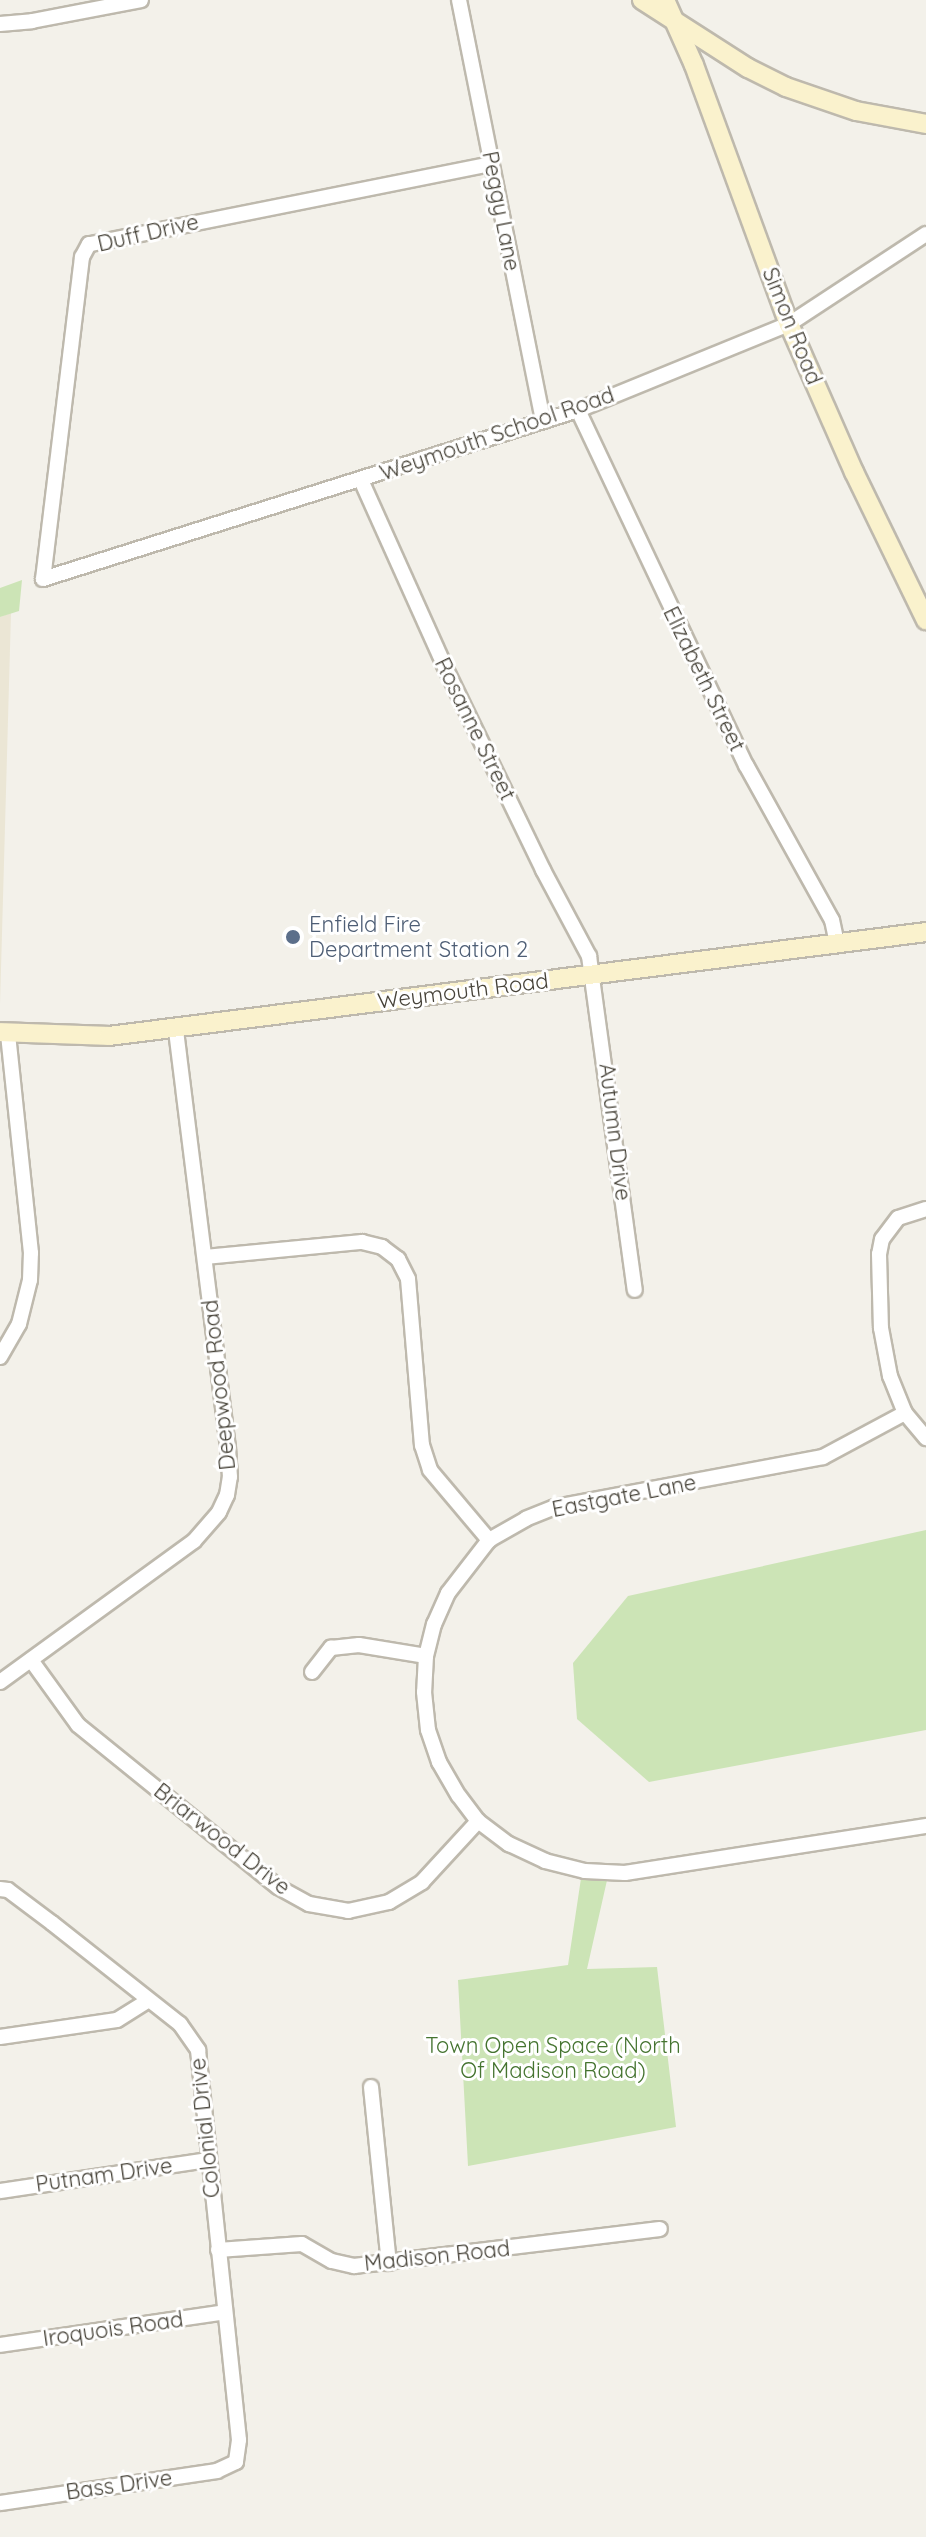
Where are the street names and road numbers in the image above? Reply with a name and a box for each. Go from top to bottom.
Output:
street label: Peggy Lane [476,149,526,273]
street label: Duff Drive [95,209,201,257]
street label: Simon Road [757,264,827,388]
street label: Weymouth School Road [376,381,618,487]
street label: Elizabeth Street [658,602,750,756]
street label: Rosanne Street [429,653,521,805]
street label: Weymouth Road [376,967,550,1015]
street label: Autumn Drive [593,1062,637,1202]
street label: Deepwood Road [197,1298,241,1472]
street label: Eastgate Lane [550,1469,698,1523]
street label: Briarwood Drive [149,1778,295,1900]
street label: Colonial Drive [185,2057,225,2199]
street label: Putnam Drive [34,2152,174,2198]
street label: Madison Road [363,2235,511,2277]
street label: Iroquois Road [41,2306,185,2352]
street label: Bass Drive [64,2464,174,2506]

